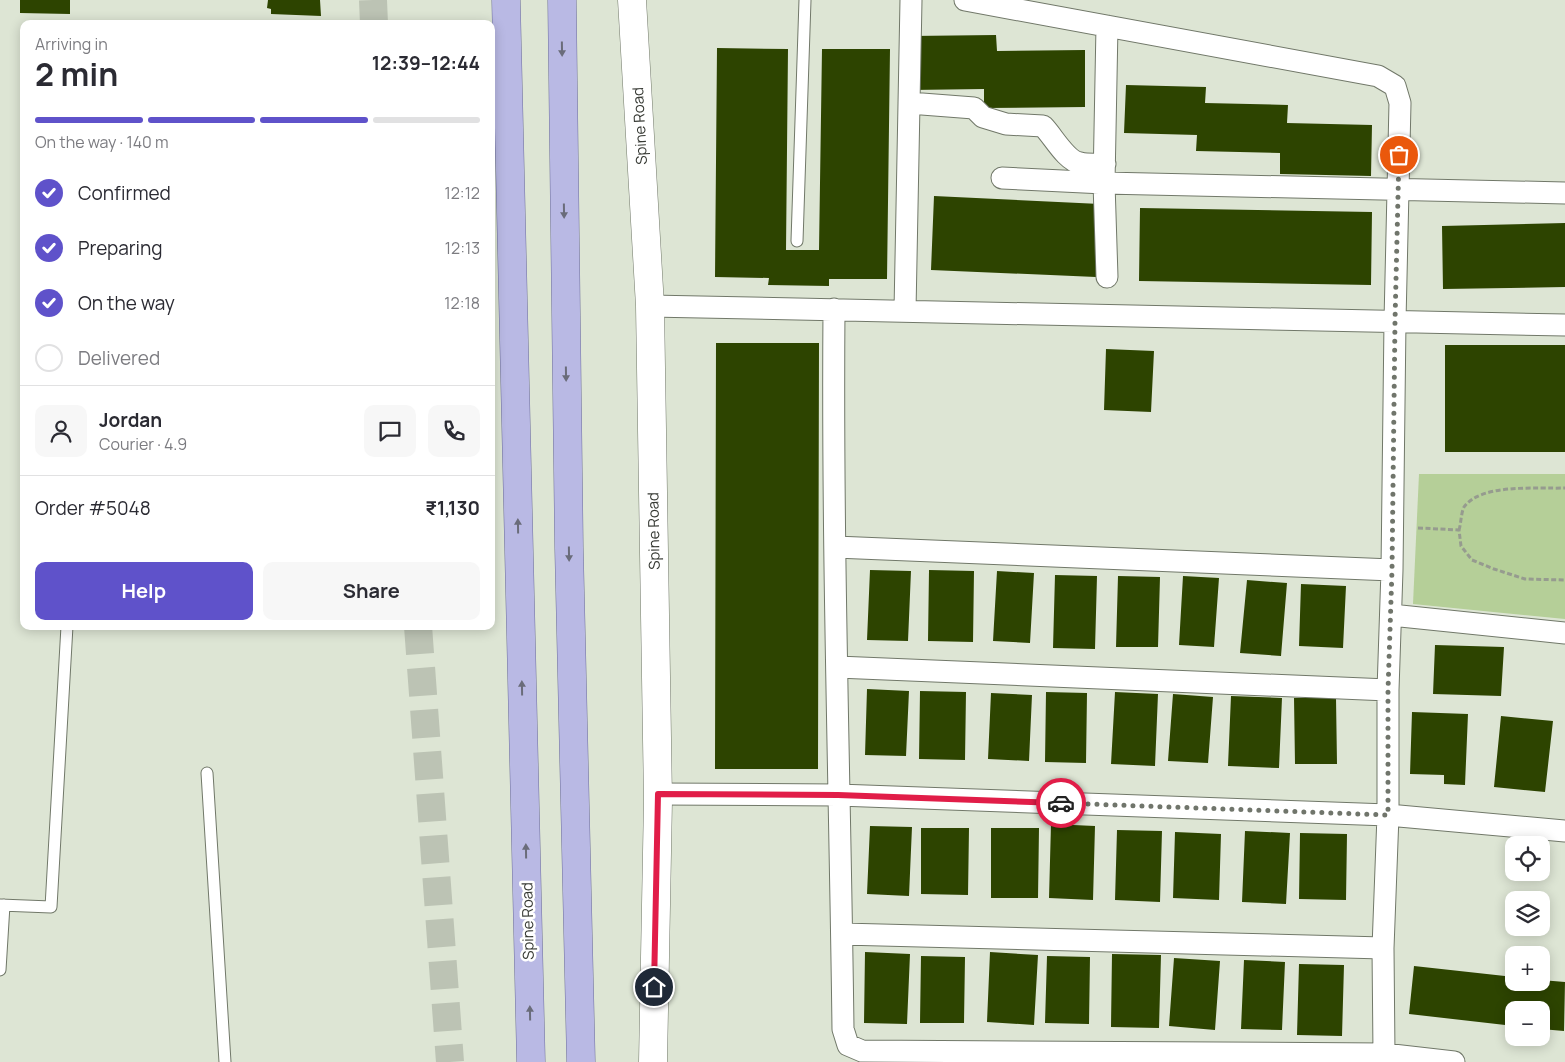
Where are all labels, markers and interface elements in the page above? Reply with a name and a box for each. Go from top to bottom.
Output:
text: Arriving in [35,33,108,55]
one-way arrow [558,41,566,57]
text: 12:39–12:44 [372,50,480,76]
text: 2 min [35,52,118,96]
street label: Spine Road [627,87,652,165]
text: On the way · 140 m [35,131,169,153]
pin [1378,134,1420,176]
icon: bag [1385,141,1413,169]
icon: check [35,179,63,207]
text: Confirmed [78,180,171,206]
text: 12:12 [444,182,480,204]
one-way arrow [560,203,568,219]
icon: check [35,234,63,262]
text: Preparing [78,235,163,261]
text: 12:13 [445,237,480,259]
icon: check [35,289,63,317]
text: On the way [78,290,175,316]
text: 12:18 [444,292,480,314]
text: Delivered [78,345,160,371]
one-way arrow [562,366,570,382]
button: person [35,405,87,457]
button: chat [364,405,416,457]
button: phone [428,405,480,457]
text: Jordan [99,407,162,433]
text: Courier · 4.9 [99,433,187,455]
street label: Spine Road [642,492,665,570]
text: Order #5048 [35,495,151,521]
text: ₹1,130 [425,495,480,521]
one-way arrow [514,518,522,534]
one-way arrow [565,546,573,562]
button: Help [35,562,253,620]
button: Share [263,562,480,620]
one-way arrow [518,680,526,696]
courier [1036,778,1086,828]
icon: car [1047,789,1075,817]
map controls [1505,836,1550,1046]
button: locate [1505,836,1550,881]
one-way arrow [522,843,530,859]
street label: Spine Road [516,882,539,960]
button: layers [1505,891,1550,936]
button: + [1505,946,1550,991]
pin [633,966,675,1008]
icon: home [640,973,668,1001]
button: − [1505,1001,1550,1046]
one-way arrow [526,1005,534,1021]

